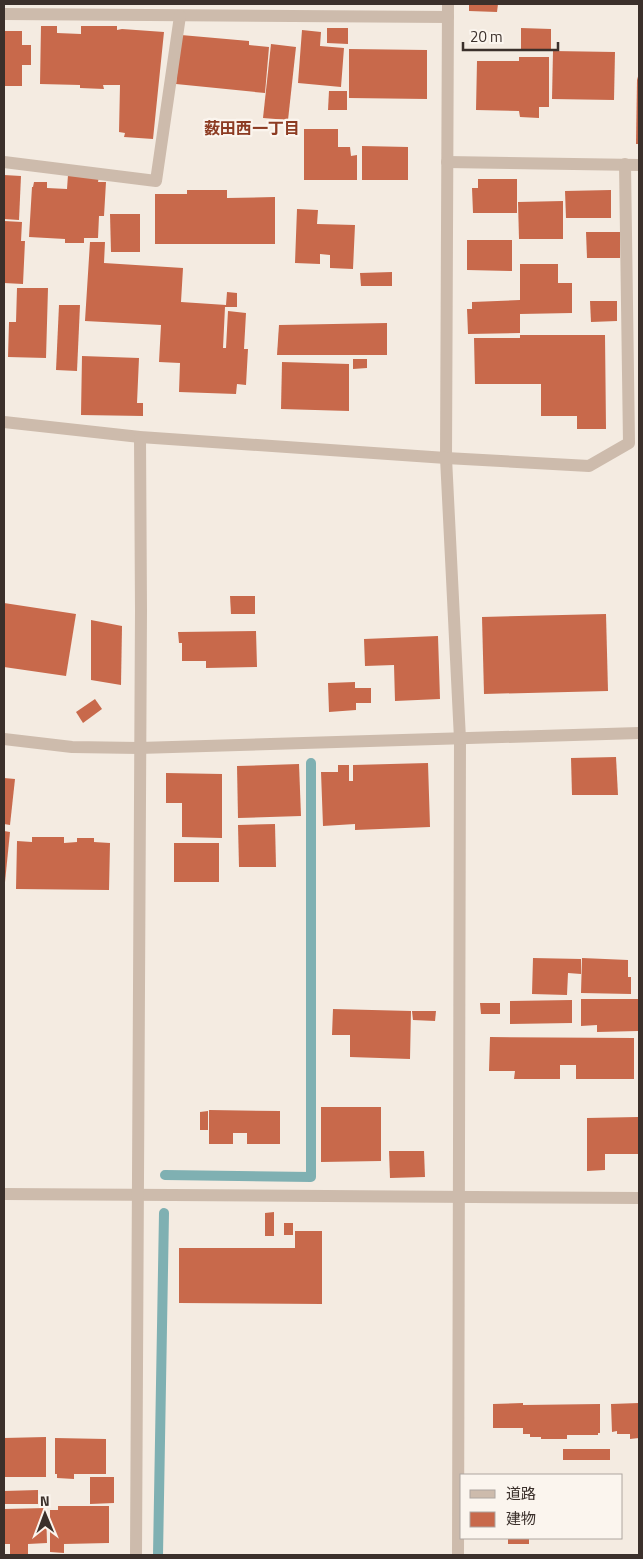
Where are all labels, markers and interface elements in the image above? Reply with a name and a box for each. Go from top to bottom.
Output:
scale bar [463,20,558,52]
text: 20 m [470,25,503,48]
district label: 薮田西一丁目 [204,116,300,140]
legend [460,1474,623,1539]
text: 道路 [506,1482,536,1505]
north arrow [20,1489,70,1539]
text: N [40,1490,50,1511]
text: 建物 [506,1507,536,1530]

